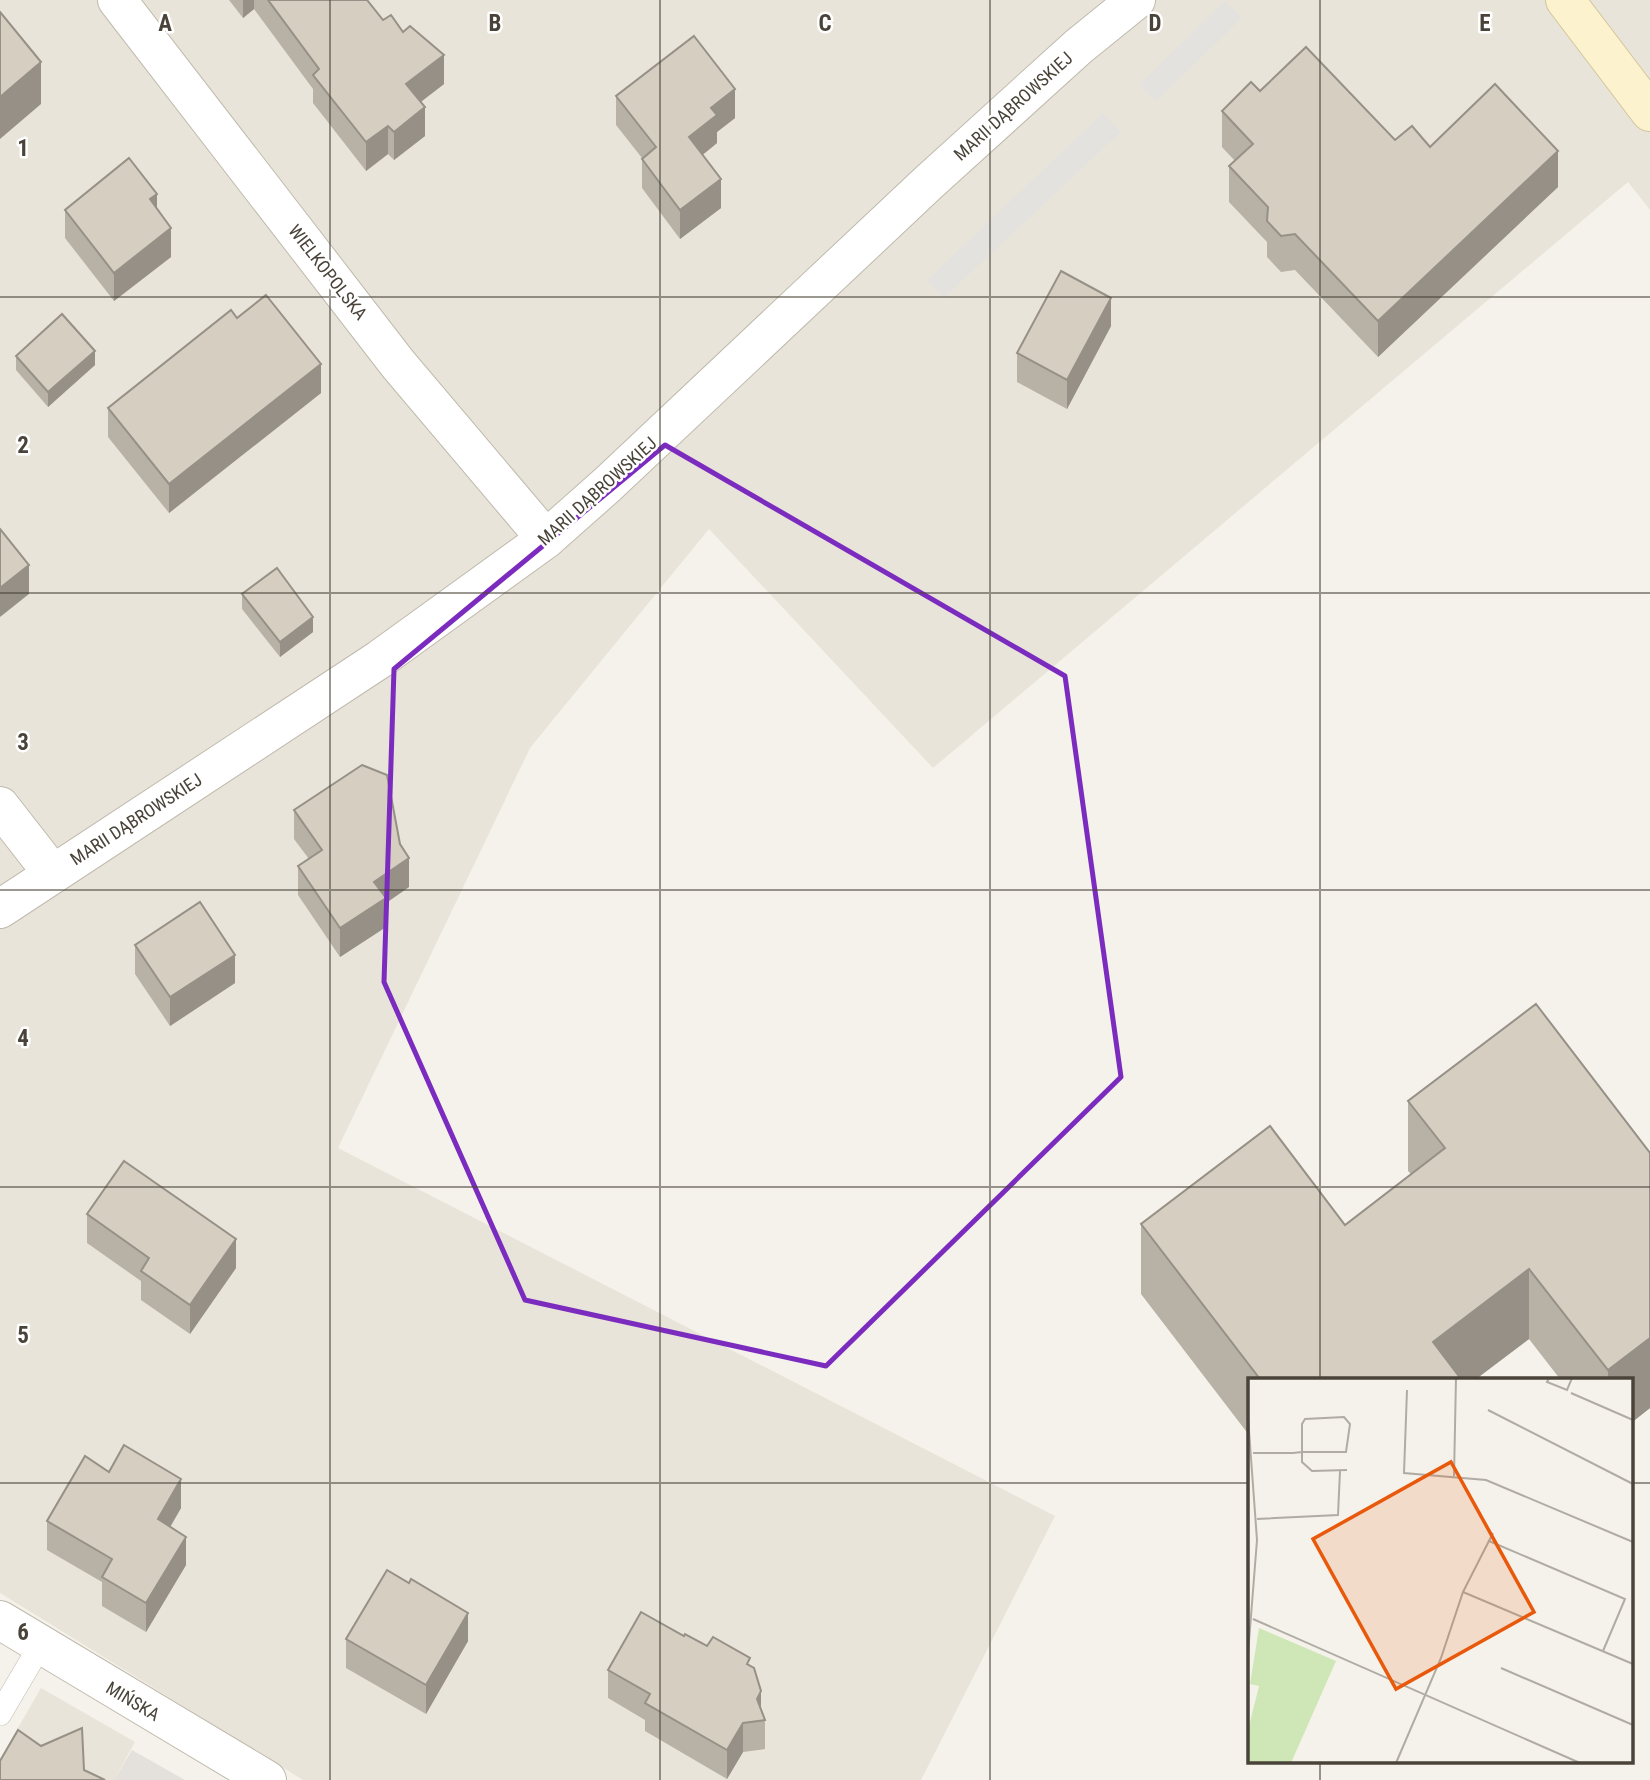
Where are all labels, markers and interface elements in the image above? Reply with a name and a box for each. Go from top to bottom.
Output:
text: A [158,10,172,37]
text: B [489,10,501,37]
text: C [818,10,832,37]
text: D [1149,10,1162,37]
text: E [1479,10,1491,37]
street label: MARII DĄBROWSKIEJ [949,47,1077,165]
text: 1 [17,135,29,162]
street label: WIELKOPOLSKA [284,220,372,324]
text: 2 [17,432,29,459]
street label: MARII DĄBROWSKIEJ [533,432,661,550]
text: 3 [17,729,29,756]
street label: MARII DĄBROWSKIEJ [66,769,206,869]
text: 4 [17,1025,29,1052]
text: 5 [17,1322,29,1349]
inset map [1248,1378,1632,1762]
text: 6 [17,1619,29,1646]
street label: MIŃSKA [102,1677,164,1725]

